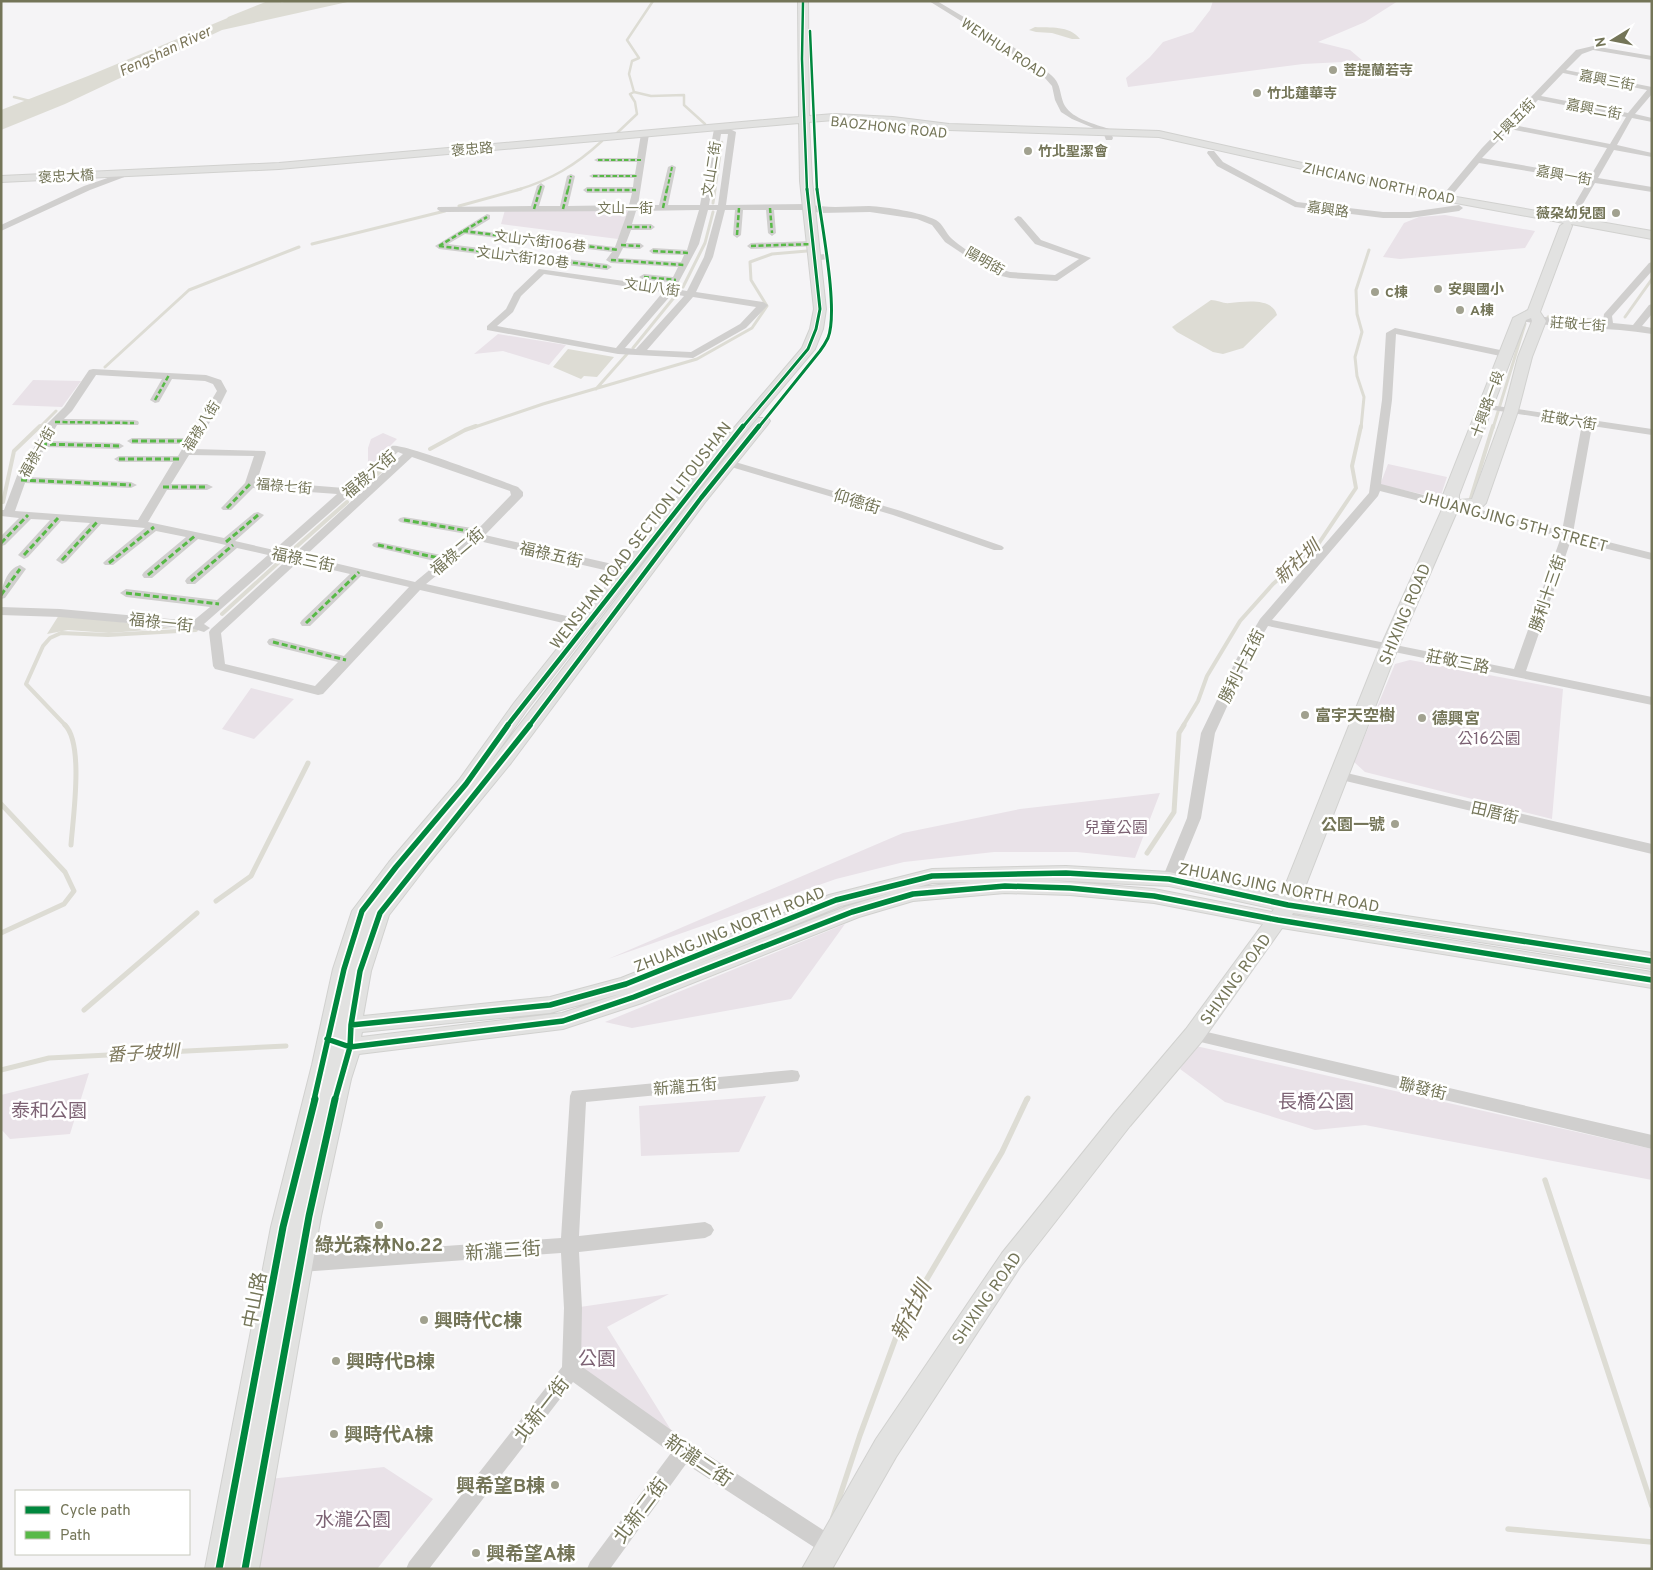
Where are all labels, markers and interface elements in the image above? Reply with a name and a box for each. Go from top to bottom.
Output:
street label: WENHUA ROAD [957,15,1049,83]
north arrow [1588,15,1638,65]
water label: Fengshan River [117,22,216,82]
text: N [1592,36,1611,48]
place label: 菩提蘭若寺 [1343,63,1413,80]
marker: 菩提蘭若寺 [1327,64,1339,76]
street label: 嘉興三街 [1578,68,1636,95]
place label: 竹北蓮華寺 [1267,86,1337,103]
marker: 竹北蓮華寺 [1251,87,1263,99]
street label: 十興五街 [1489,96,1540,148]
street label: 嘉興二街 [1565,97,1623,124]
street label: BAOZHONG ROAD [830,114,948,143]
street label: 褒忠路 [450,139,494,161]
street label: 文山二街 [700,140,725,198]
place label: 竹北聖潔會 [1038,143,1108,161]
marker: 竹北聖潔會 [1022,145,1034,157]
street label: ZIHCIANG NORTH ROAD [1301,160,1456,209]
street label: 嘉興一街 [1535,163,1593,190]
street label: 褒忠大橋 [38,167,94,187]
street label: 嘉興路 [1306,199,1350,222]
street label: 文山一街 [597,201,653,218]
place label: 薇朶幼兒園 [1536,206,1606,223]
marker: 薇朶幼兒園 [1610,207,1622,219]
street label: 文山六街106巷 [493,228,587,257]
street label: 文山六街120巷 [476,244,570,273]
street label: 陽明街 [962,244,1007,280]
street label: 文山八街 [623,276,681,301]
place label: 安興國小 [1448,281,1504,299]
marker: 安興國小 [1432,283,1444,295]
place label: C棟 [1385,284,1408,302]
marker: C棟 [1369,286,1381,298]
place label: A棟 [1470,302,1494,320]
marker: A棟 [1454,304,1466,316]
street label: 莊敬七街 [1549,314,1606,336]
street label: 十興路一段 [1468,369,1508,440]
street label: 福祿八街 [180,399,224,455]
street label: 莊敬六街 [1540,408,1598,434]
street label: WENSHAN ROAD SECTION LITOUSHAN [546,418,737,654]
street label: 福祿十街 [17,424,60,481]
street label: 福祿六街 [339,447,401,504]
street label: 福祿七街 [255,477,313,498]
street label: 仰德街 [831,486,882,519]
street label: JHUANGJING 5TH STREET [1417,488,1610,558]
street label: 福祿二街 [427,524,489,581]
water label: 新社圳 [1270,534,1328,590]
street label: 福祿五街 [517,539,584,573]
street label: 福祿三街 [269,545,336,577]
street label: 勝利十三街 [1526,553,1571,635]
street label: SHIXING ROAD [1375,561,1436,668]
street label: 福祿一街 [128,611,194,637]
street label: 勝利十五街 [1216,627,1270,707]
street label: 莊敬三路 [1424,647,1491,679]
place label: 富宇天空樹 [1315,706,1395,727]
marker: 富宇天空樹 [1299,709,1311,721]
place label: 德興宮 [1432,709,1480,730]
marker: 德興宮 [1416,712,1428,724]
park label: 公16公園 [1457,730,1521,750]
street label: 田厝街 [1469,799,1520,829]
place label: 公園一號 [1321,816,1385,836]
marker: 公園一號 [1389,818,1401,830]
park label: 兒童公園 [1084,819,1148,839]
street label: ZHUANGJING NORTH ROAD [1176,860,1381,918]
street label: ZHUANGJING NORTH ROAD [631,883,828,978]
street label: SHIXING ROAD [1197,931,1277,1030]
water label: 番子坡圳 [107,1041,183,1068]
street label: 新瀧五街 [652,1075,718,1101]
street label: 聯發街 [1397,1075,1448,1105]
park label: 長橋公園 [1278,1091,1354,1115]
park label: 泰和公園 [11,1100,87,1124]
marker: 綠光森林No.22 [373,1219,385,1231]
place label: 綠光森林No.22 [315,1234,443,1258]
street label: 新瀧三街 [464,1237,542,1267]
street label: SHIXING ROAD [948,1249,1027,1349]
street label: 中山路 [239,1270,273,1331]
water label: 新社圳 [886,1275,940,1346]
place label: 興時代C棟 [434,1310,522,1334]
marker: 興時代C棟 [418,1314,430,1326]
park label: 公園 [578,1348,616,1372]
place label: 興時代B棟 [346,1351,435,1375]
marker: 興時代B棟 [330,1355,342,1367]
street label: 北新一街 [510,1373,575,1448]
place label: 興時代A棟 [344,1424,434,1448]
marker: 興時代A棟 [328,1428,340,1440]
street label: 新瀧二街 [660,1430,736,1493]
street label: 北新二街 [609,1474,674,1549]
place label: 興希望B棟 [456,1475,545,1499]
marker: 興希望B棟 [549,1479,561,1491]
legend [15,1490,190,1555]
text: Cycle path [60,1502,131,1521]
park label: 水瀧公園 [315,1509,391,1533]
text: Path [60,1527,91,1546]
place label: 興希望A棟 [486,1543,576,1567]
marker: 興希望A棟 [470,1547,482,1559]

